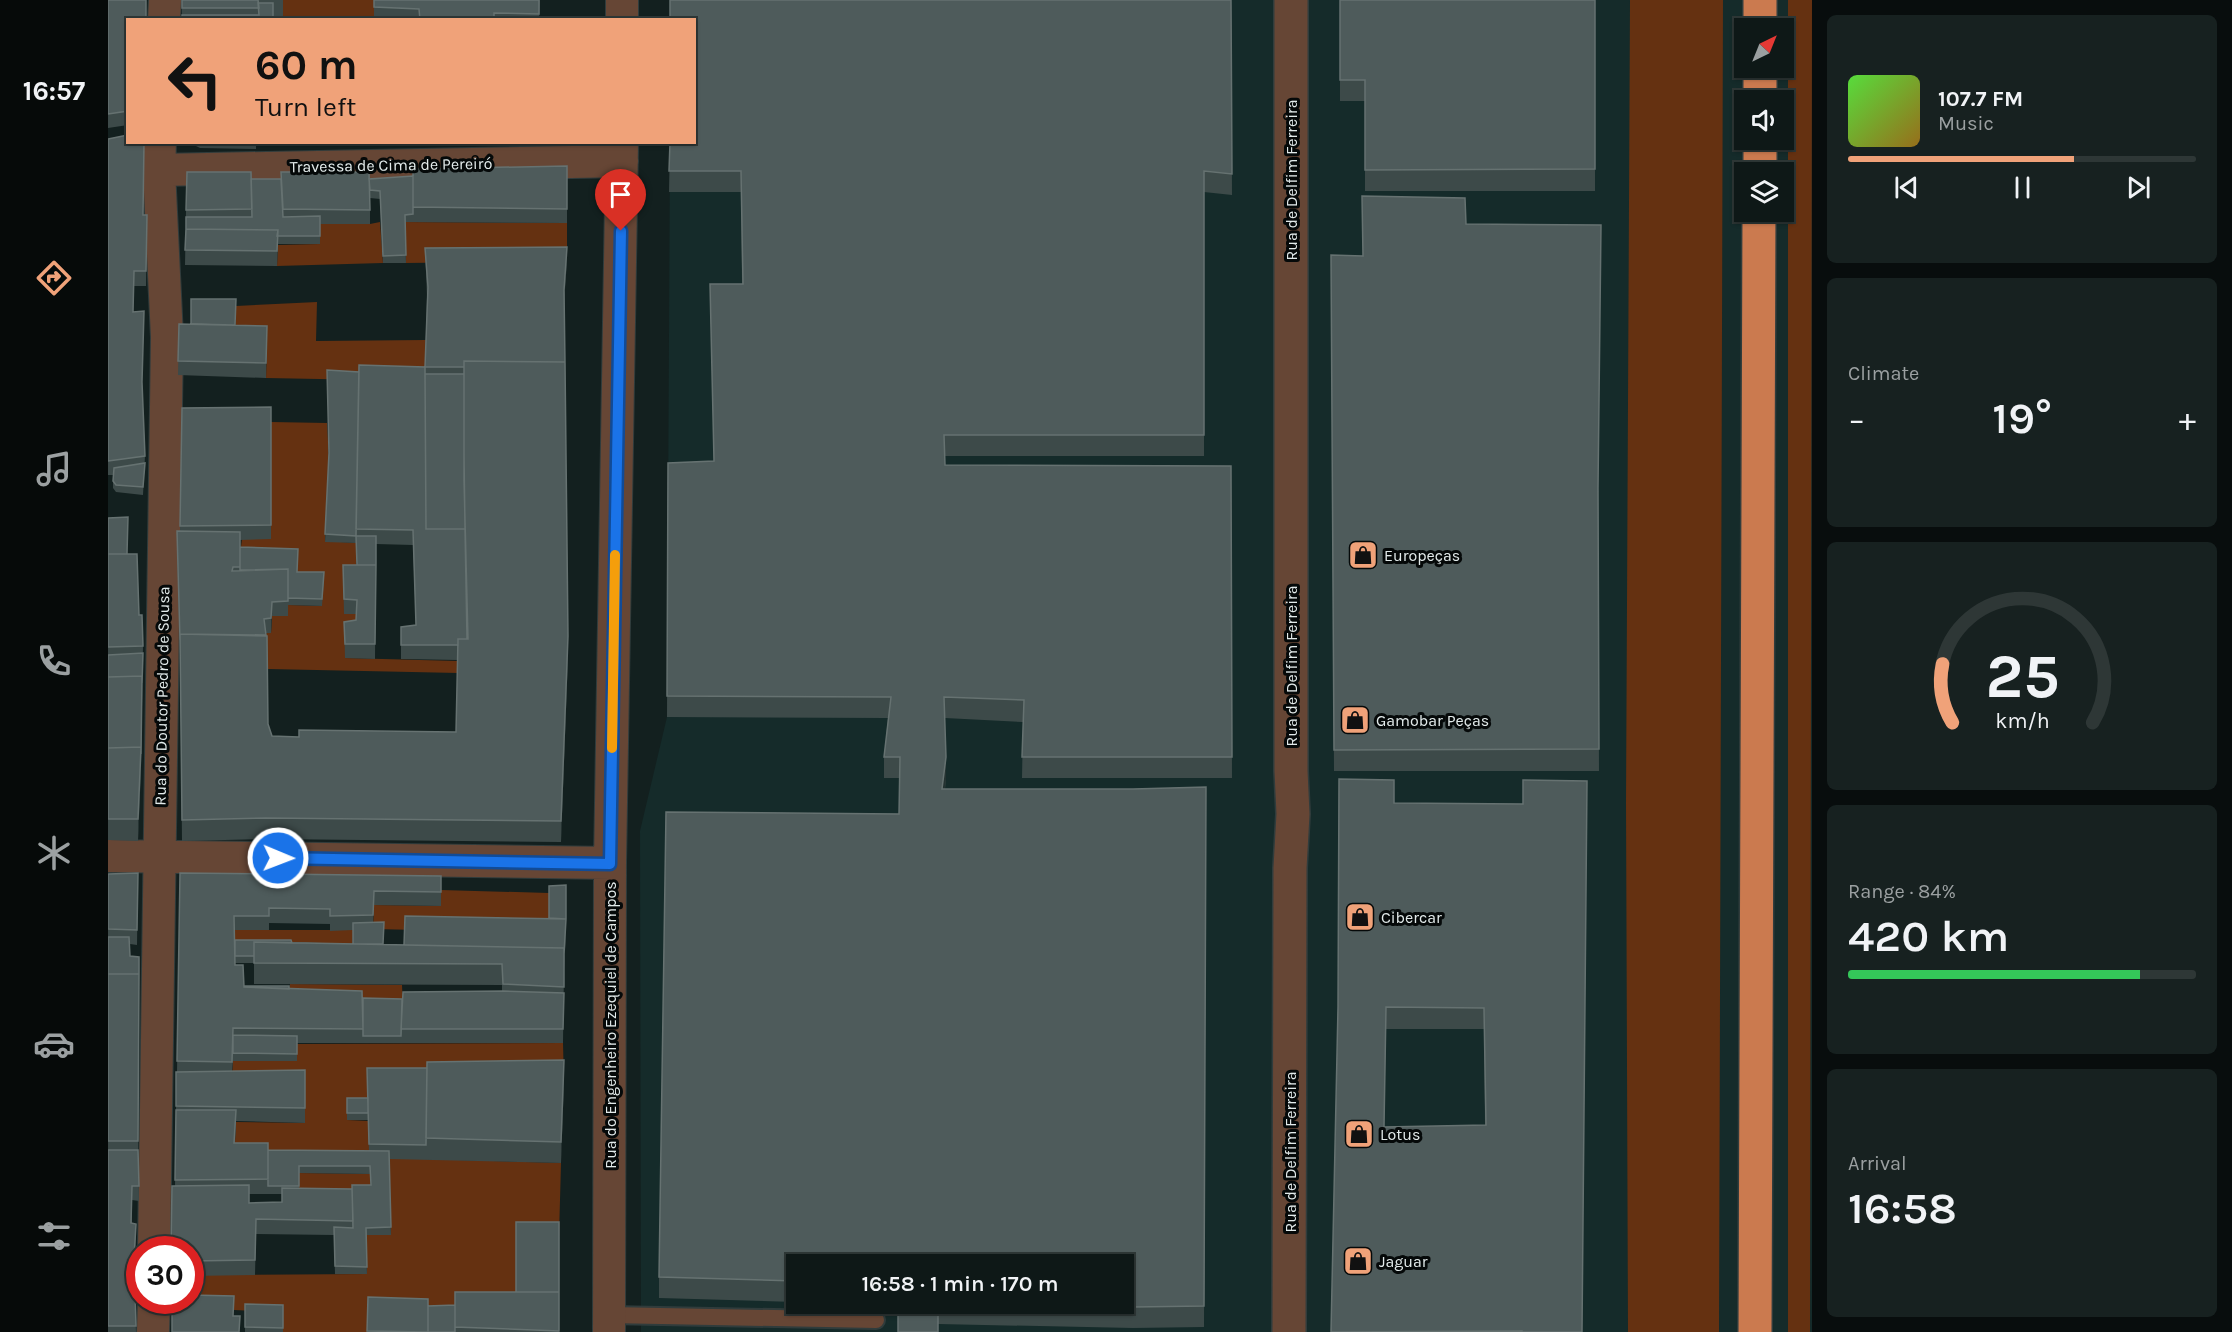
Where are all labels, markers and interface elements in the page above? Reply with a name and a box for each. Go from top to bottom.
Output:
north arrow [1734,18,1794,78]
map controls [1734,18,1794,222]
text: 60 m [255,40,358,90]
icon: left [156,42,234,120]
text: 16:57 [23,75,85,107]
text: 107.7 FM [1938,86,2023,112]
button: sound [1734,90,1794,150]
text: Turn left [255,91,356,123]
street label: Rua de Delfim Ferreira [1282,99,1301,261]
text: Music [1938,112,1994,135]
street label: Travessa de Cima de Pereiró [290,154,492,176]
button: layers [1734,162,1794,222]
pin [595,169,646,231]
icon: previous [1890,171,1923,204]
icon: pause [2006,171,2039,204]
icon: next [2122,171,2155,204]
icon: arrive [604,178,637,211]
icon: directions [33,257,75,299]
text: Climate [1848,362,1919,385]
text: 19° [1992,392,2052,444]
text: − [1848,400,1865,438]
text: + [2179,400,2196,438]
icon: music [33,448,75,490]
shop icon: Europeças [1347,539,1379,571]
place label: Europeças [1384,546,1460,565]
street label: Rua de Delfim Ferreira [1282,585,1301,747]
street label: Rua do Doutor Pedro de Sousa [151,586,173,806]
icon: phone [33,640,75,682]
text: 25 [1985,640,2059,713]
shop icon: Gamobar Peças [1339,704,1371,736]
text: km/h [1995,708,2049,733]
place label: Gamobar Peças [1376,711,1489,730]
position arrow [246,826,310,890]
icon: climate [33,832,75,874]
text: Range · 84% [1848,880,1956,903]
street label: Rua do Engenheiro Ezequiel de Campos [601,881,620,1169]
shop icon: Cibercar [1344,901,1376,933]
place label: Cibercar [1381,908,1442,927]
text: 420 km [1848,910,2009,962]
icon: car [33,1023,75,1065]
street label: Rua de Delfim Ferreira [1281,1071,1300,1233]
shop icon: Lotus [1343,1118,1375,1150]
place label: Lotus [1380,1125,1420,1144]
text: Arrival [1848,1152,1907,1175]
text: 16:58 [1848,1182,1957,1234]
icon: filters [33,1215,75,1257]
speed limit sign: 30 [126,1236,204,1314]
shop icon: Jaguar [1342,1245,1374,1277]
place label: Jaguar [1379,1252,1428,1271]
text: 16:58 · 1 min · 170 m [861,1271,1059,1297]

